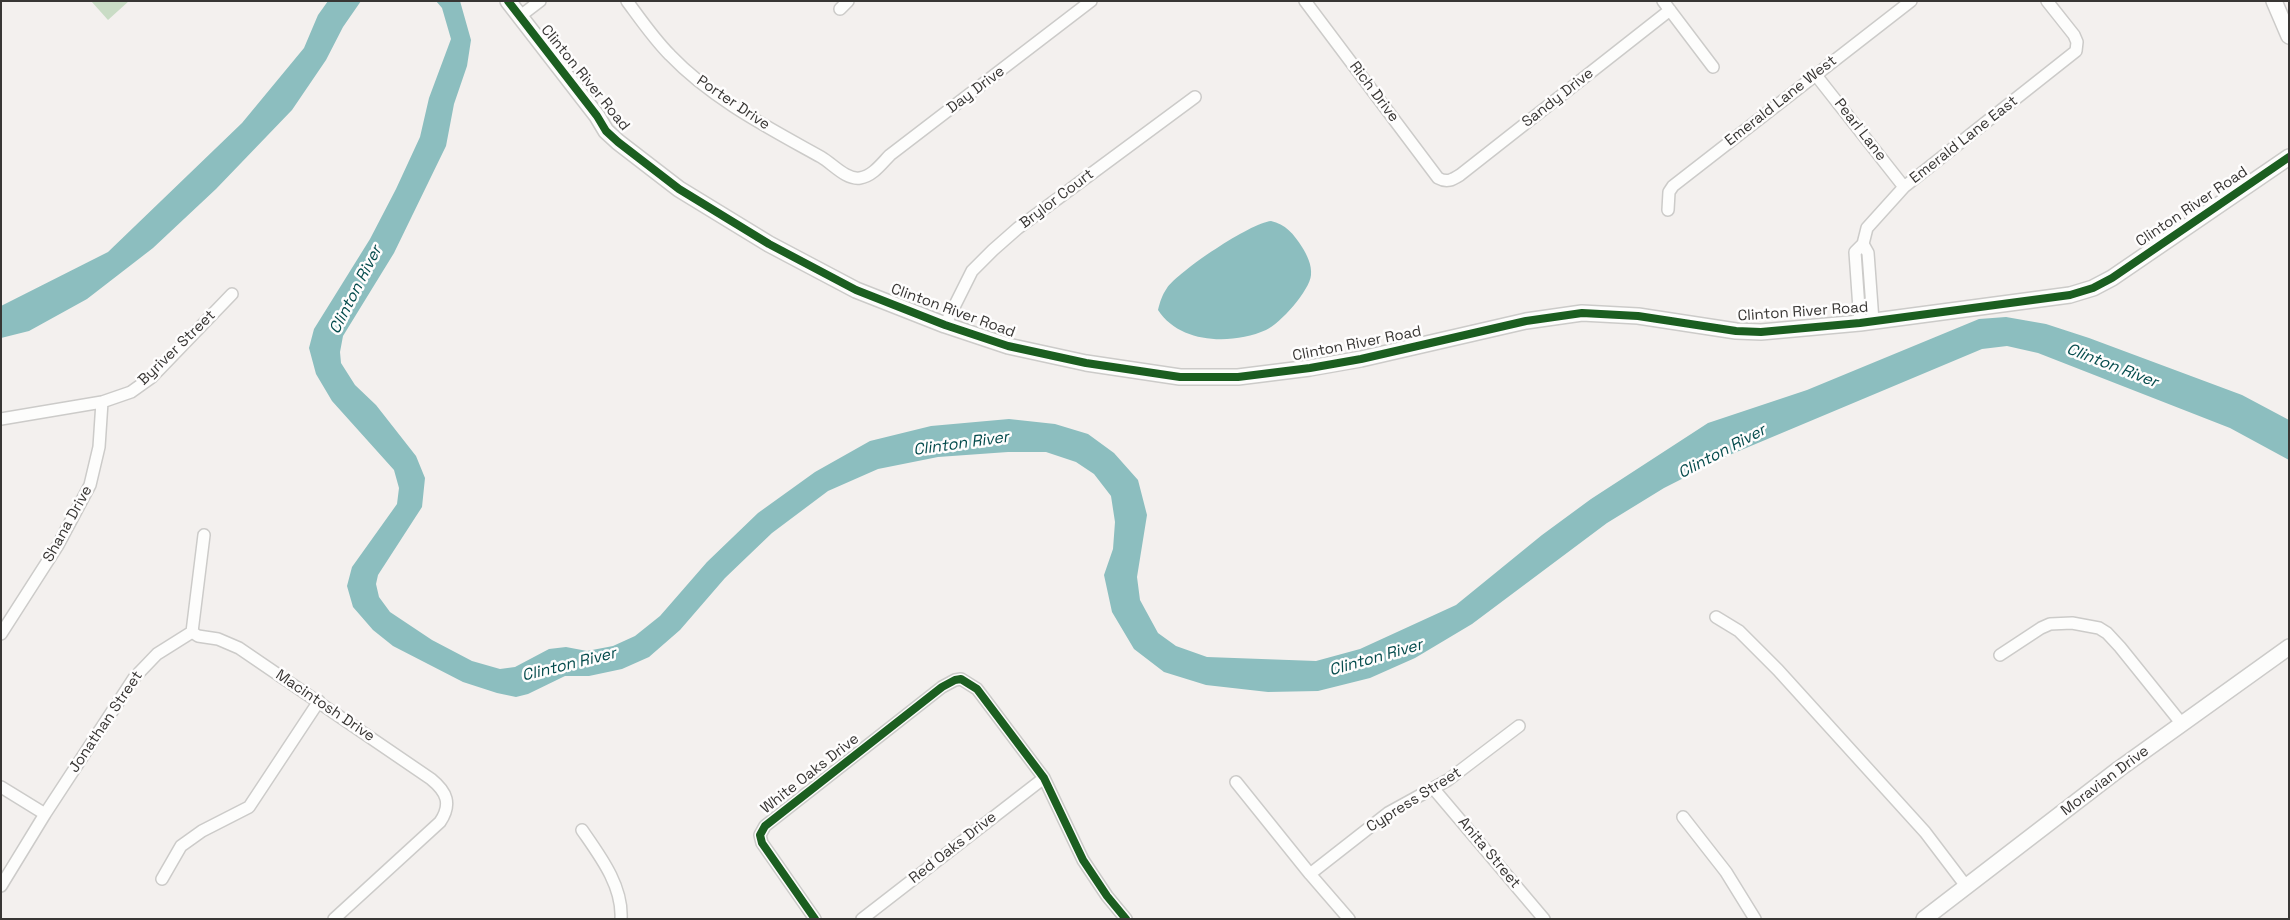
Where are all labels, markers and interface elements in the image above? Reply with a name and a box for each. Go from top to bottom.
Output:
street label: Clinton River Road [537,21,633,135]
street label: Emerald Lane West [1722,52,1840,150]
street label: Rich Drive [1345,58,1403,126]
street label: Day Drive [944,63,1008,117]
street label: Sandy Drive [1519,65,1597,131]
street label: Porter Drive [693,72,773,134]
street label: Emerald Lane East [1907,92,2021,188]
street label: Pearl Lane [1830,95,1890,165]
street label: Clinton River Road [2133,163,2251,251]
street label: Brylor Court [1017,165,1097,233]
water label: Clinton River [326,243,386,337]
street label: Clinton River Road [888,280,1018,342]
street label: Clinton River Road [1737,298,1869,326]
street label: Byriver Street [135,307,219,389]
street label: Clinton River Road [1291,323,1423,365]
water label: Clinton River [2064,340,2160,392]
water label: Clinton River [1675,421,1769,483]
water label: Clinton River [912,428,1010,460]
street label: Shana Drive [40,483,96,565]
water label: Clinton River [1327,635,1425,681]
water label: Clinton River [520,644,618,686]
street label: Macintosh Drive [272,666,378,746]
street label: Jonathan Street [65,668,147,776]
street label: White Oaks Drive [757,730,863,818]
street label: Moravian Drive [2058,742,2152,820]
street label: Cypress Street [1363,764,1465,836]
street label: Red Oaks Drive [906,808,1000,888]
street label: Anita Street [1454,814,1524,892]

